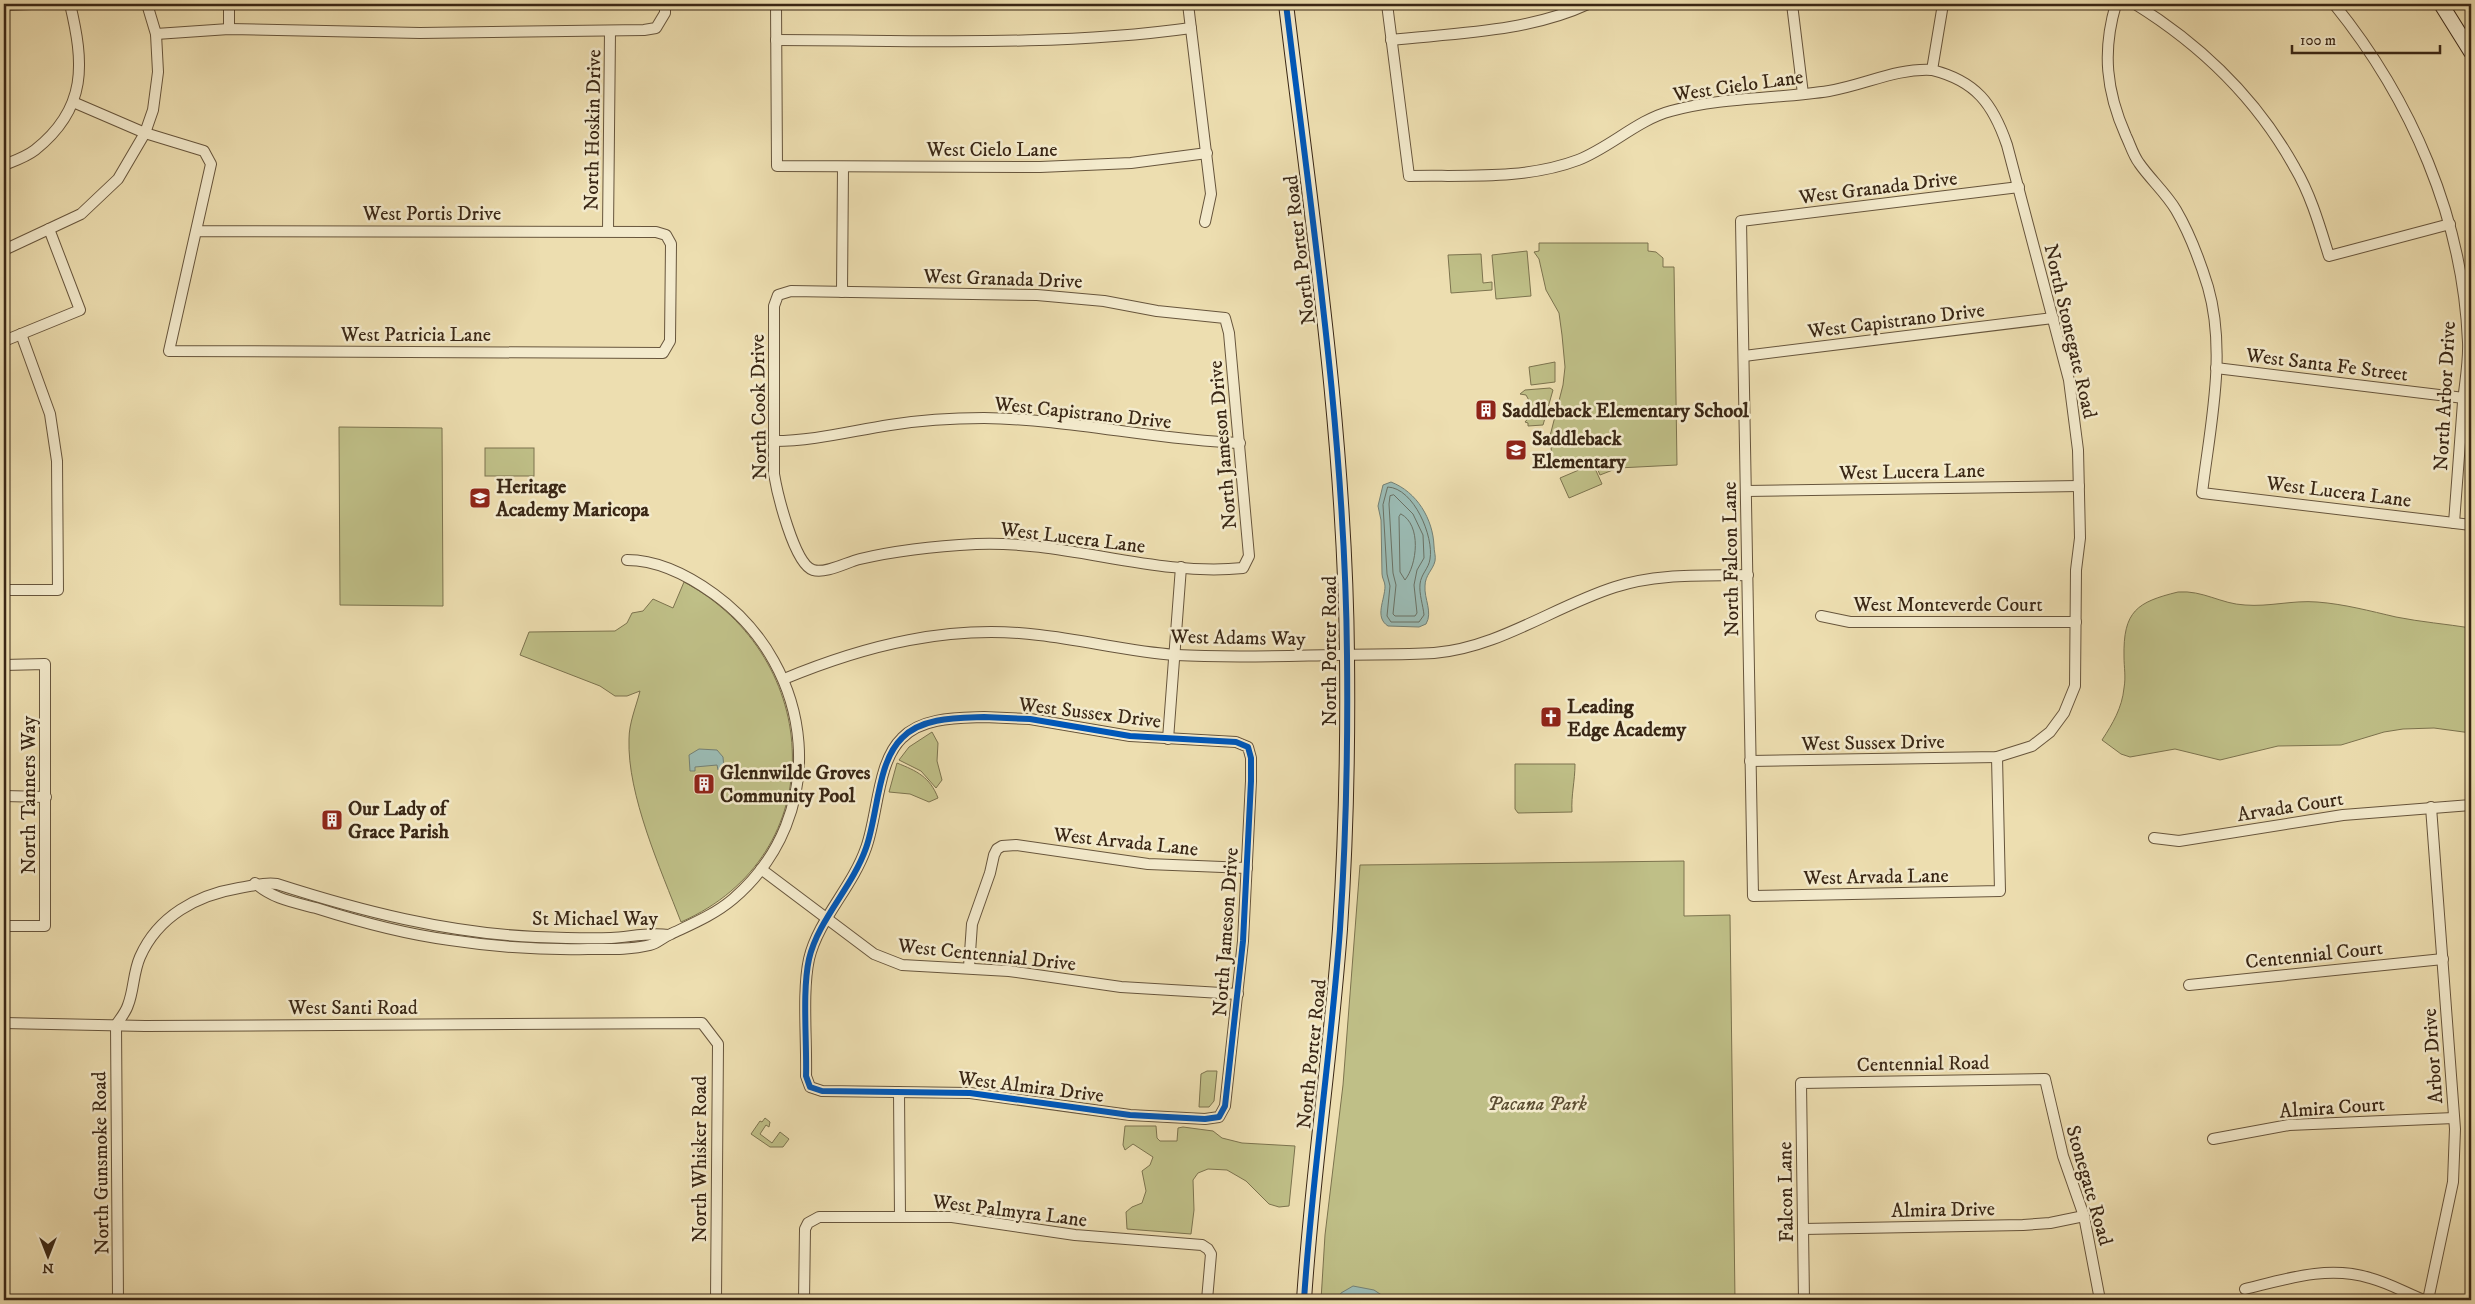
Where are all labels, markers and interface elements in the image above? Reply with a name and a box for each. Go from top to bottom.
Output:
scale bar [2292,22,2440,54]
text: 100 m [2300,31,2336,50]
street label: North Hoskin Drive [580,49,607,211]
street label: West Cielo Lane [1671,65,1805,108]
street label: West Cielo Lane [925,138,1058,163]
street label: West Granada Drive [1797,166,1959,211]
street label: North Porter Road [1279,174,1322,326]
street label: West Portis Drive [362,202,501,227]
street label: North Stonegate Road [2037,242,2102,421]
street label: West Granada Drive [922,264,1083,295]
street label: West Capistrano Drive [1805,298,1986,345]
street label: North Arbor Drive [2429,321,2462,472]
street label: West Patricia Lane [340,323,491,348]
street label: North Cook Drive [746,334,773,480]
street label: West Santa Fe Street [2243,343,2409,388]
street label: North Jameson Drive [1204,359,1243,530]
street label: West Capistrano Drive [992,392,1173,435]
building icon: Saddleback Elementary School [1474,398,1498,422]
place label: Saddleback Elementary School [1502,399,1750,424]
place label: Saddleback Elementary [1532,427,1626,475]
school or university icon: Saddleback Elementary [1504,438,1528,462]
street label: West Lucera Lane [1838,459,1985,486]
street label: West Lucera Lane [2264,471,2413,514]
place label: Heritage Academy Maricopa [495,475,650,523]
street label: North Falcon Lane [1718,481,1745,637]
school or university icon: Heritage Academy Maricopa [468,486,492,510]
street label: West Lucera Lane [998,517,1147,560]
street label: North Porter Road [1318,576,1343,726]
street label: West Monteverde Court [1852,593,2043,618]
street label: West Adams Way [1169,625,1306,652]
street label: West Sussex Drive [1016,692,1163,735]
place label: Leading Edge Academy [1567,695,1686,743]
church icon: Leading Edge Academy [1539,705,1563,729]
street label: North Tanners Way [17,715,42,874]
street label: West Sussex Drive [1800,730,1945,757]
place label: Glennwilde Groves Community Pool [720,761,871,809]
building icon: Glennwilde Groves Community Pool [692,772,716,796]
street label: Arvada Court [2235,787,2345,828]
place label: Our Lady of Grace Parish [348,797,450,845]
building icon: Our Lady of Grace Parish [320,808,344,832]
street label: West Arvada Lane [1051,822,1199,863]
street label: North Jameson Drive [1208,847,1245,1017]
street label: West Arvada Lane [1802,864,1949,891]
street label: St Michael Way [532,907,658,932]
street label: West Centennial Drive [896,934,1077,977]
street label: Centennial Court [2244,936,2384,975]
street label: North Porter Road [1292,978,1333,1130]
street label: West Santi Road [287,996,418,1021]
street label: Arbor Drive [2418,1007,2449,1104]
street label: Centennial Road [1856,1051,1990,1078]
street label: West Almira Drive [955,1066,1105,1109]
street label: North Gunsmoke Road [87,1071,116,1255]
street label: North Whisker Road [688,1076,713,1242]
park label: Pacana Park [1487,1092,1587,1117]
street label: Almira Court [2279,1092,2386,1125]
street label: Stonegate Road [2059,1122,2118,1248]
street label: Falcon Lane [1773,1141,1800,1243]
street label: West Palmyra Lane [930,1189,1088,1233]
street label: Almira Drive [1891,1197,1995,1224]
north arrow [22,1232,72,1282]
text: N [42,1259,54,1277]

